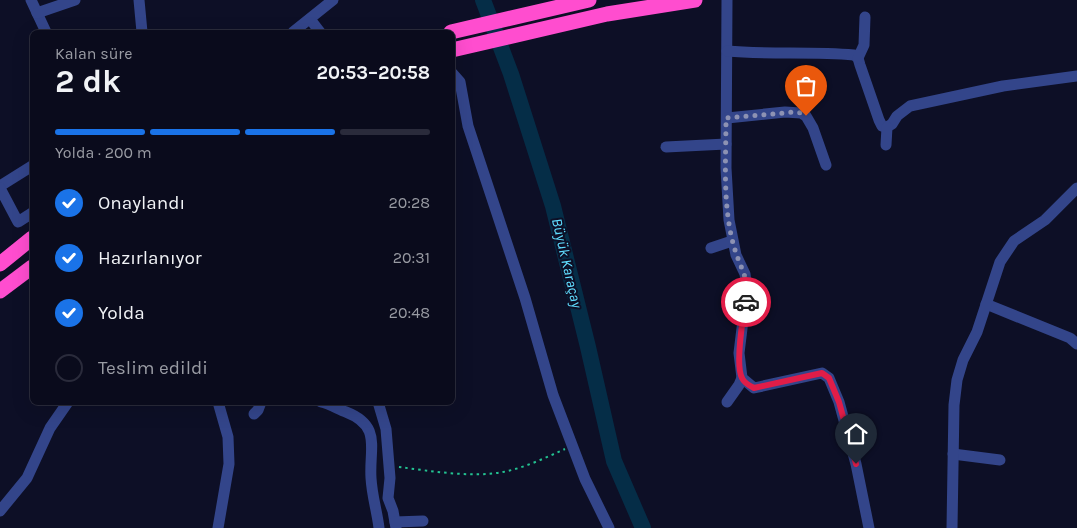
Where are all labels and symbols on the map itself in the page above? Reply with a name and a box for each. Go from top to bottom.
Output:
pin [785,65,827,116]
water label: Büyük Karaçay [548,216,586,310]
courier [721,277,771,327]
pin [835,413,877,464]

